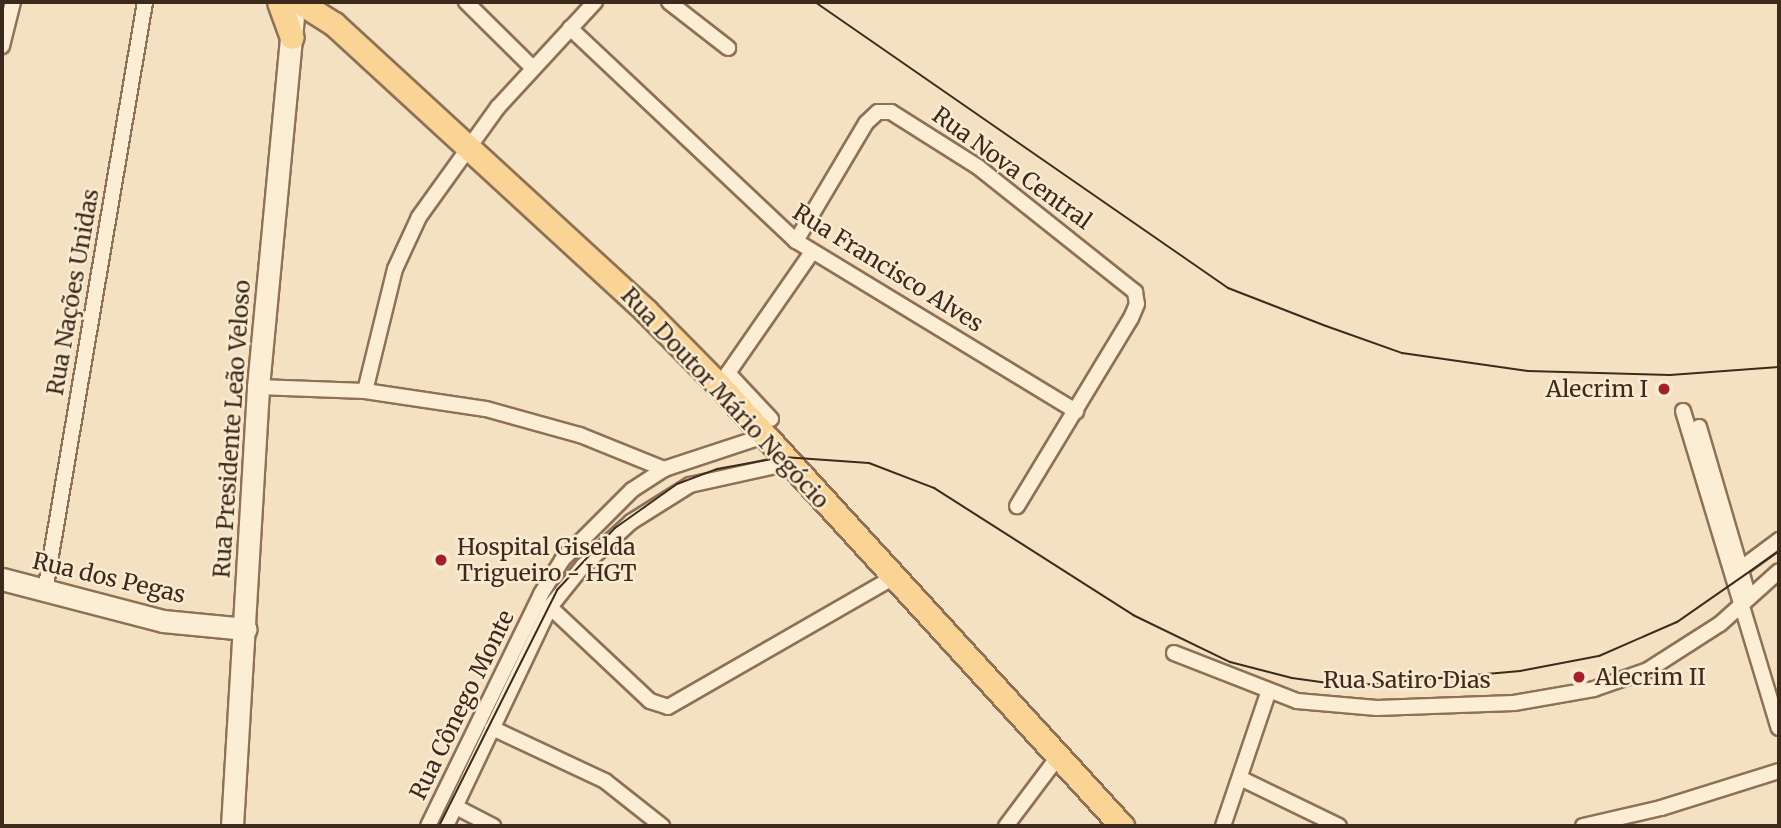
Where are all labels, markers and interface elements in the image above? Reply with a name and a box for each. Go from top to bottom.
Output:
street label: Rua Nova Central [927,101,1097,235]
street label: Rua Nações Unidas [41,187,105,397]
street label: Rua Francisco Alves [788,198,988,338]
street label: Rua Presidente Leão Veloso [208,279,256,579]
street label: Rua Doutor Mário Negócio [615,282,835,514]
place label: Alecrim I [1546,375,1648,403]
marker: Alecrim I [1654,379,1674,399]
place label: Hospital Giselda Trigueiro - HGT [457,533,636,587]
street label: Rua dos Pegas [30,547,188,609]
marker: Hospital Giselda Trigueiro - HGT [431,550,451,570]
street label: Rua Cônego Monte [404,606,520,804]
place label: Alecrim II [1595,663,1706,691]
street label: Rua Satiro Dias [1323,666,1491,694]
marker: Alecrim II [1569,667,1589,687]

